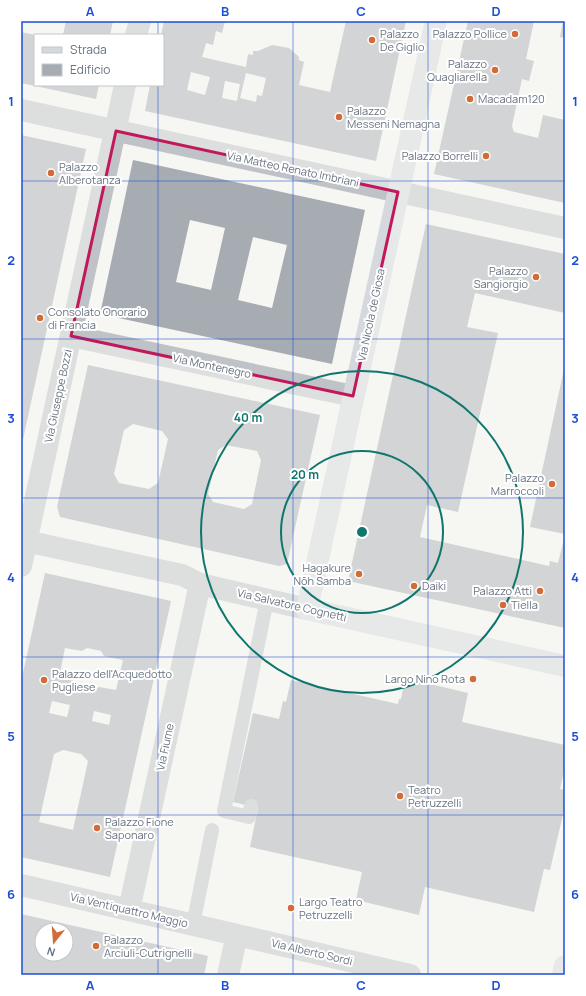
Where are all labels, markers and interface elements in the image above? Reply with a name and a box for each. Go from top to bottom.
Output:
text: A [86,2,95,20]
text: B [221,2,229,20]
text: C [356,2,366,20]
text: D [491,2,501,20]
place label: Palazzo De Giglio [380,26,425,54]
place label: Palazzo Pollice [433,26,508,41]
marker: Palazzo Pollice [510,29,520,39]
legend [34,34,164,86]
marker: Palazzo De Giglio [367,35,377,45]
text: Strada [70,41,107,58]
place label: Palazzo Quagliarella [427,56,487,84]
text: Edificio [70,61,110,78]
marker: Palazzo Quagliarella [490,65,500,75]
place label: Macadam120 [478,91,545,106]
text: 1 [8,92,14,110]
text: 1 [572,92,578,110]
marker: Macadam120 [465,94,475,104]
place label: Palazzo Messeni Nemagna [347,103,440,131]
marker: Palazzo Messeni Nemagna [334,112,344,122]
street label: Via Matteo Renato Imbriani [226,147,361,190]
place label: Palazzo Borrelli [402,148,478,163]
marker: Palazzo Borrelli [481,151,491,161]
place label: Palazzo Alberotanza [59,159,121,187]
marker: Palazzo Alberotanza [46,168,56,178]
text: 2 [7,251,15,269]
text: 2 [571,251,579,269]
place label: Palazzo Sangiorgio [474,263,528,291]
street label: Via Nicola de Giosa [353,267,388,363]
marker: Palazzo Sangiorgio [531,272,541,282]
place label: Consolato Onorario di Francia [48,304,147,332]
marker: Consolato Onorario di Francia [35,313,45,323]
street label: Via Giuseppe Bozzi [40,348,75,444]
street label: Via Montenegro [171,350,253,381]
text: 3 [7,409,15,427]
text: 40 m [234,409,262,426]
text: 3 [571,409,579,427]
text: 20 m [291,466,319,483]
place label: Palazzo Marroccoli [491,470,544,498]
marker: Palazzo Marroccoli [547,479,557,489]
centre of rings [355,525,369,539]
place label: Hagakure Nōh Samba [293,560,352,588]
text: 4 [7,568,15,586]
text: 4 [571,568,579,586]
marker: Hagakure Nōh Samba [354,569,364,579]
place label: Daiki [422,578,446,593]
marker: Daiki [409,581,419,591]
place label: Palazzo Atti [473,583,532,598]
street label: Via Salvatore Cognetti [236,585,348,624]
marker: Palazzo Atti [535,586,545,596]
place label: Tiella [511,597,538,612]
marker: Tiella [498,600,508,610]
place label: Palazzo dell'Acquedotto Pugliese [52,666,173,694]
place label: Largo Nino Rota [385,671,465,686]
marker: Largo Nino Rota [468,674,478,684]
marker: Palazzo dell'Acquedotto Pugliese [39,675,49,685]
street label: Via Fiume [152,721,177,772]
text: 5 [7,727,15,745]
text: 5 [571,727,579,745]
place label: Teatro Petruzzelli [408,782,461,810]
marker: Teatro Petruzzelli [395,791,405,801]
place label: Palazzo Fione Saponaro [105,814,174,842]
marker: Palazzo Fione Saponaro [92,823,102,833]
text: 6 [7,885,15,903]
text: 6 [571,885,579,903]
street label: Via Ventiquattro Maggio [69,889,190,930]
place label: Largo Teatro Petruzzelli [299,894,363,922]
marker: Largo Teatro Petruzzelli [286,903,296,913]
north arrow [34,922,74,962]
place label: Palazzo Arciuli-Cutrignelli [104,932,192,960]
street label: Via Alberto Sordi [270,935,354,968]
marker: Palazzo Arciuli-Cutrignelli [91,941,101,951]
text: N [45,944,57,960]
text: A [86,976,95,994]
text: B [221,976,229,994]
text: C [356,976,366,994]
text: D [491,976,501,994]

